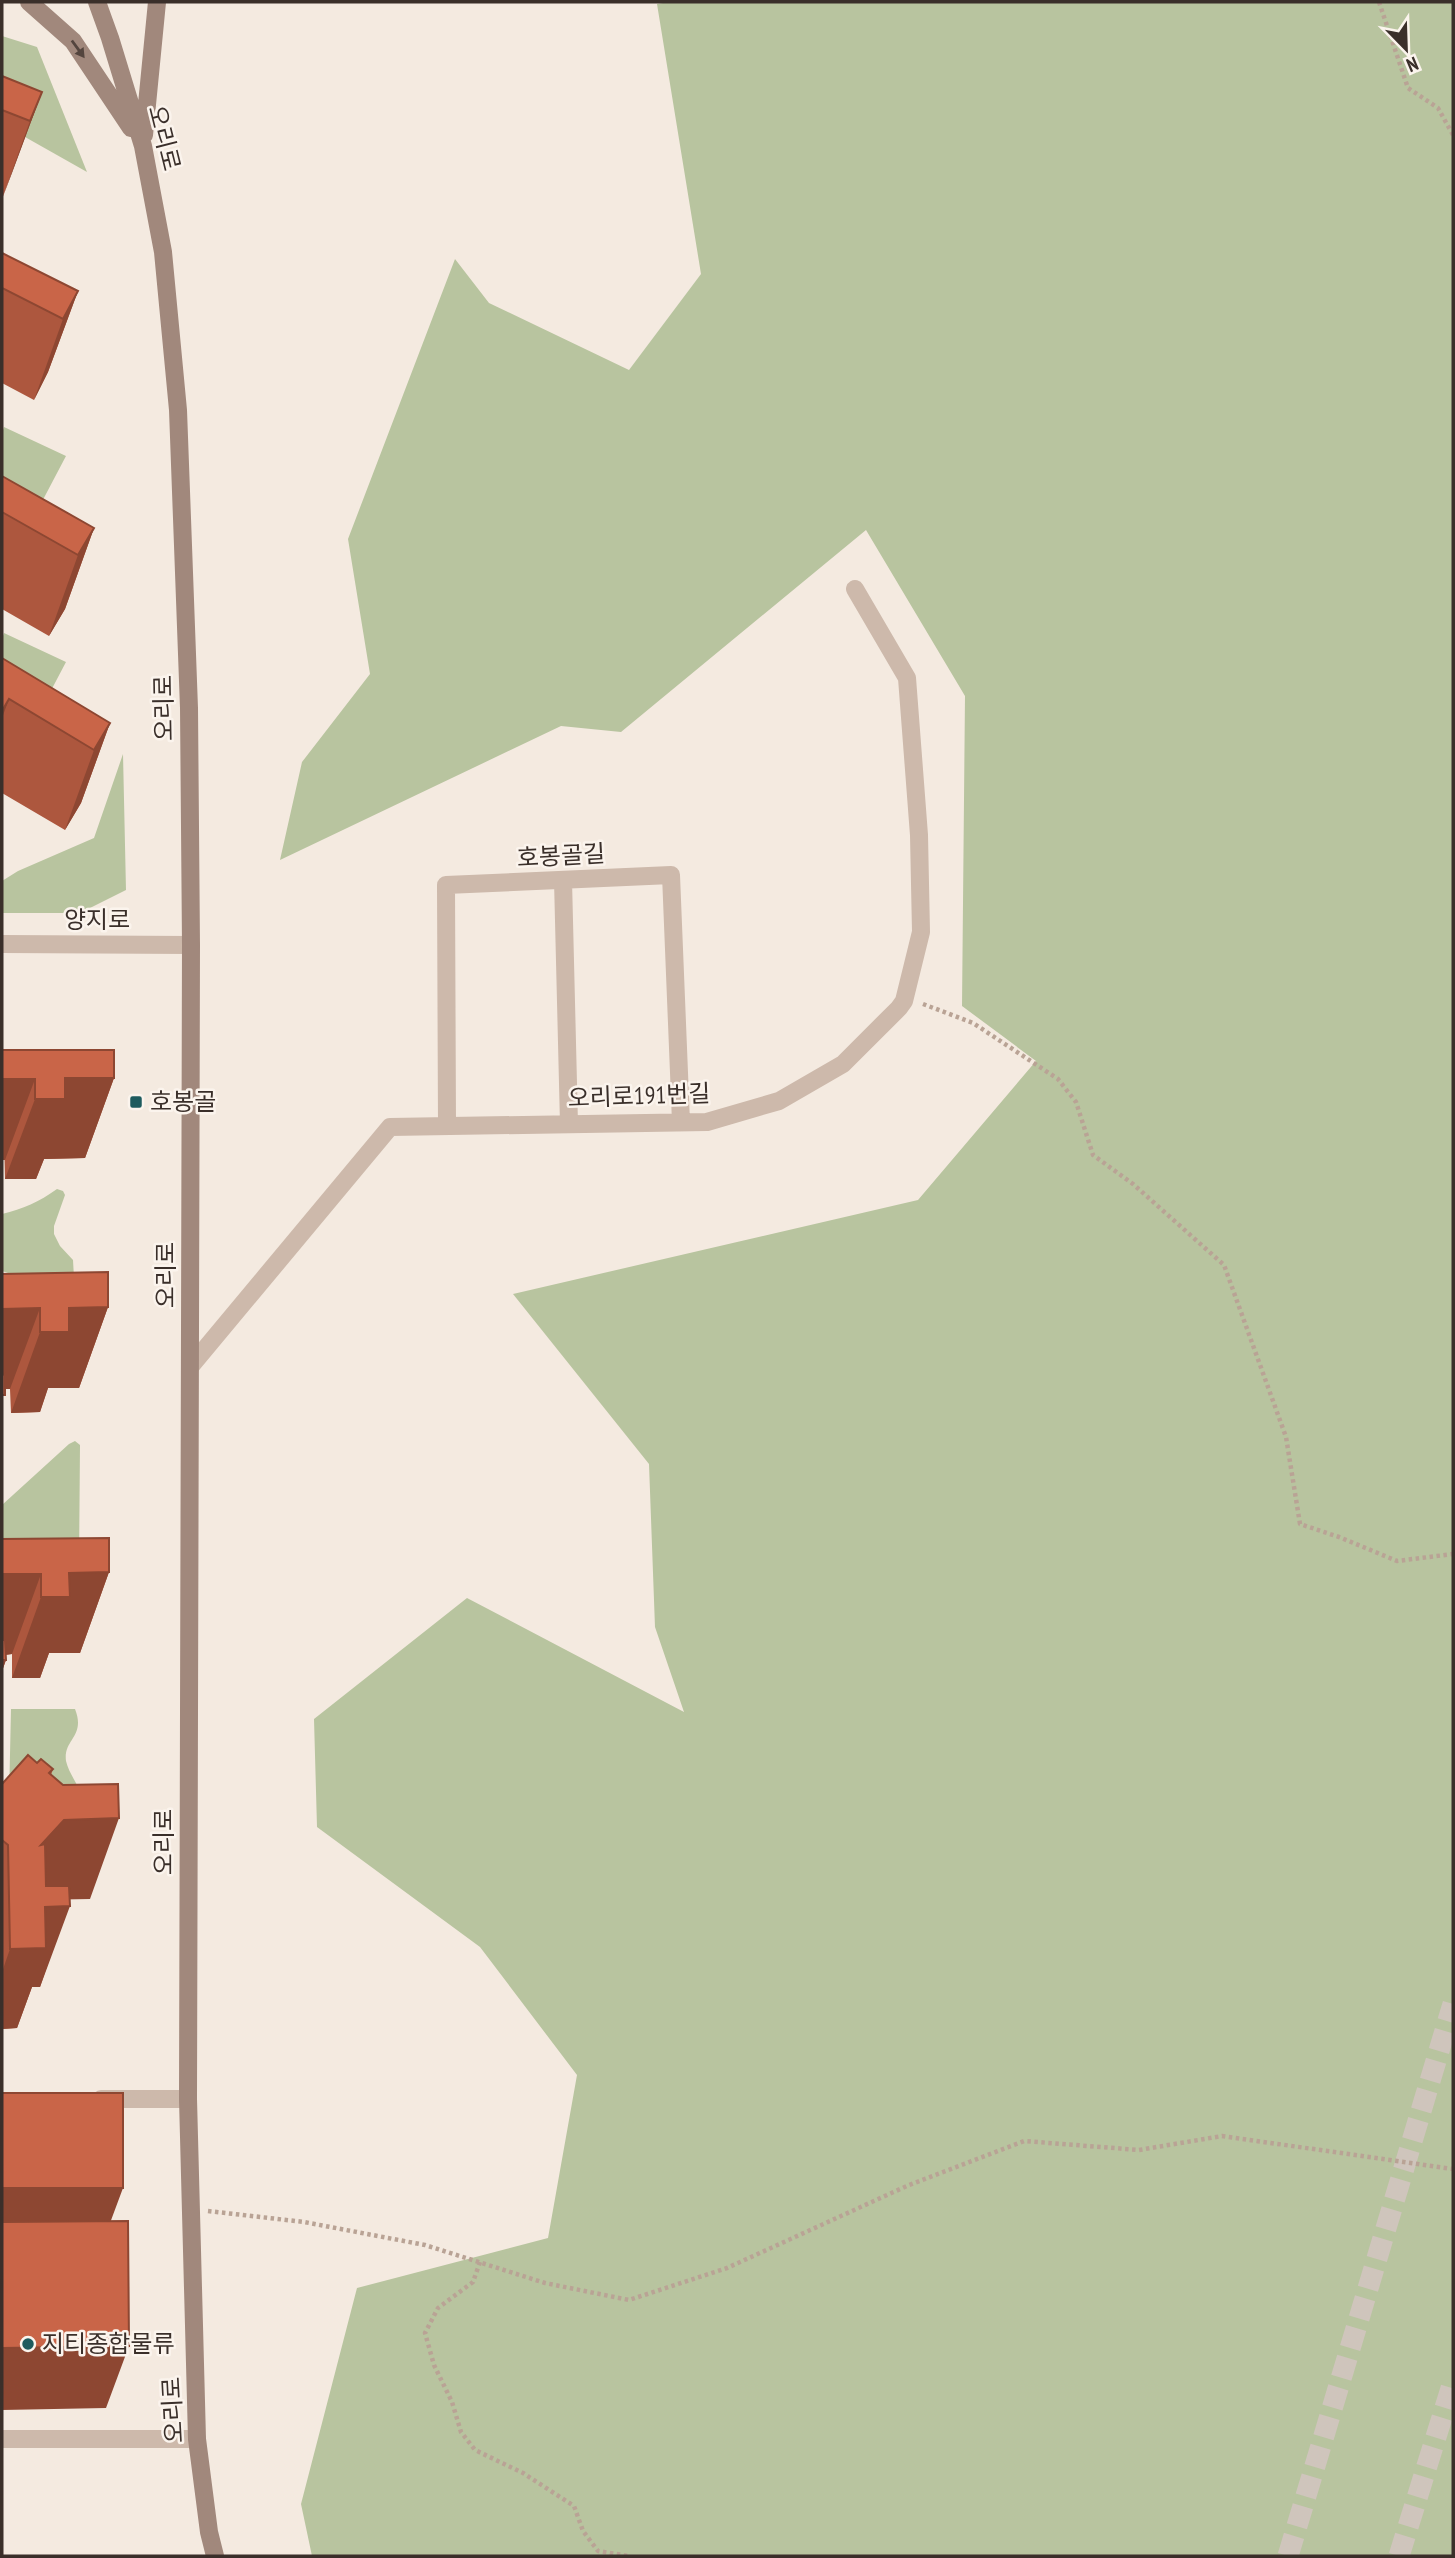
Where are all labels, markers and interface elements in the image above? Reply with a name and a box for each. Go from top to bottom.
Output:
north arrow [1371,14,1441,84]
one-way arrow [71,40,85,58]
text: N [1403,52,1422,78]
street label: 오리로 [141,102,188,174]
street label: 오리로 [147,675,180,741]
street label: 호봉골길 [516,838,606,873]
street label: 양지로 [64,904,130,935]
street label: 오리로191번길 [567,1078,711,1113]
place label: 호봉골 [150,1086,216,1117]
marker: 호봉골 [128,1094,144,1110]
street label: 오리로 [150,1242,181,1308]
street label: 오리로 [148,1809,179,1875]
place label: 지티종합물류 [42,2328,174,2359]
marker: 지티종합물류 [20,2336,36,2352]
street label: 오리로 [155,2376,190,2444]

